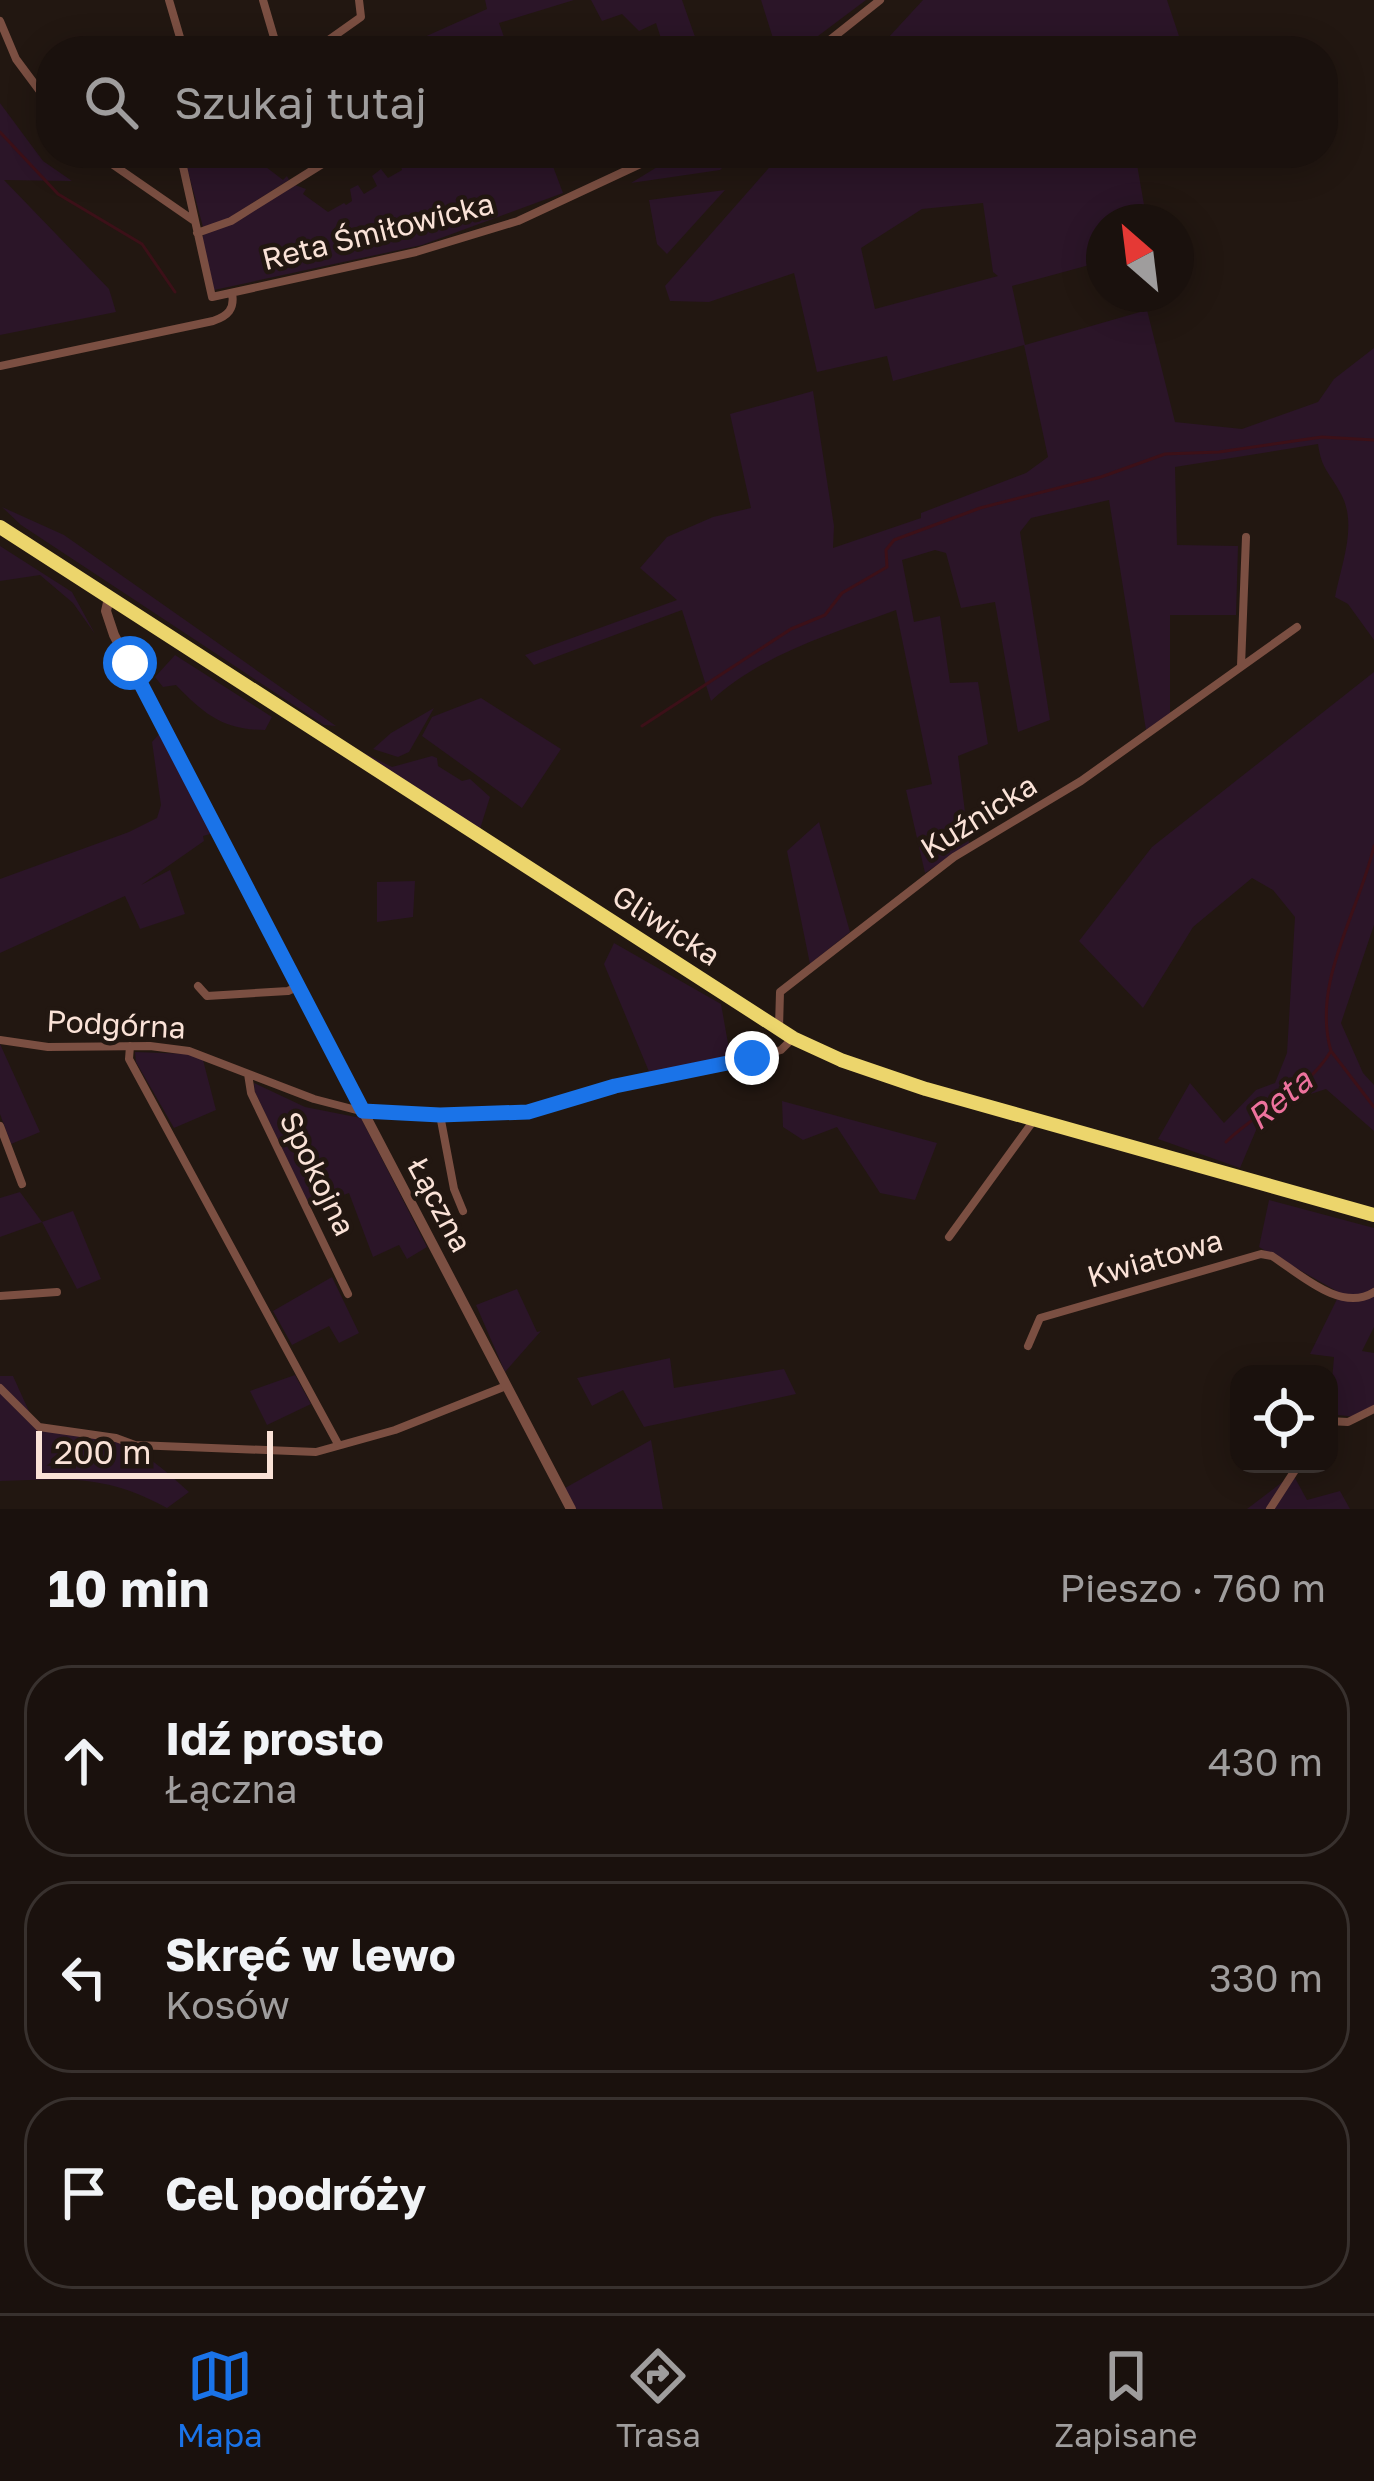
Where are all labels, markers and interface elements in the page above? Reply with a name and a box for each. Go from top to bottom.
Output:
search box [36,36,1338,168]
icon: search [78,69,144,135]
text: Szukaj tutaj [174,75,427,129]
street label: Reta Śmiłowicka [258,185,497,277]
north arrow [1086,204,1194,312]
route start [103,636,157,690]
street label: Kuźnicka [914,766,1043,866]
street label: Gliwicka [606,877,727,973]
street label: Podgórna [46,1002,187,1046]
route end [725,1031,779,1085]
water label: Reta [1238,1059,1320,1137]
street label: Spokojna [272,1106,363,1241]
street label: Łączna [400,1151,480,1258]
street label: Kwiatowa [1083,1222,1227,1295]
map controls [1230,1365,1338,1473]
button: locate [1230,1365,1338,1473]
scale bar [36,1425,273,1478]
text: 200 m [54,1432,152,1471]
text: 10 min [48,1557,210,1618]
text: Pieszo · 760 m [1060,1564,1326,1611]
text: Idź prosto [165,1711,384,1765]
icon: ahead [51,1728,117,1794]
text: 430 m [1208,1738,1323,1785]
text: Łączna [165,1765,298,1812]
text: Skręć w lewo [165,1927,456,1981]
icon: left [51,1944,117,2010]
text: 330 m [1209,1954,1323,2001]
text: Kosów [165,1981,290,2028]
icon: arrive [51,2160,117,2226]
text: Cel podróży [165,2166,426,2220]
tab: Mapa [177,2343,263,2454]
tab: Trasa [616,2343,701,2454]
tab: Zapisane [1054,2343,1197,2454]

